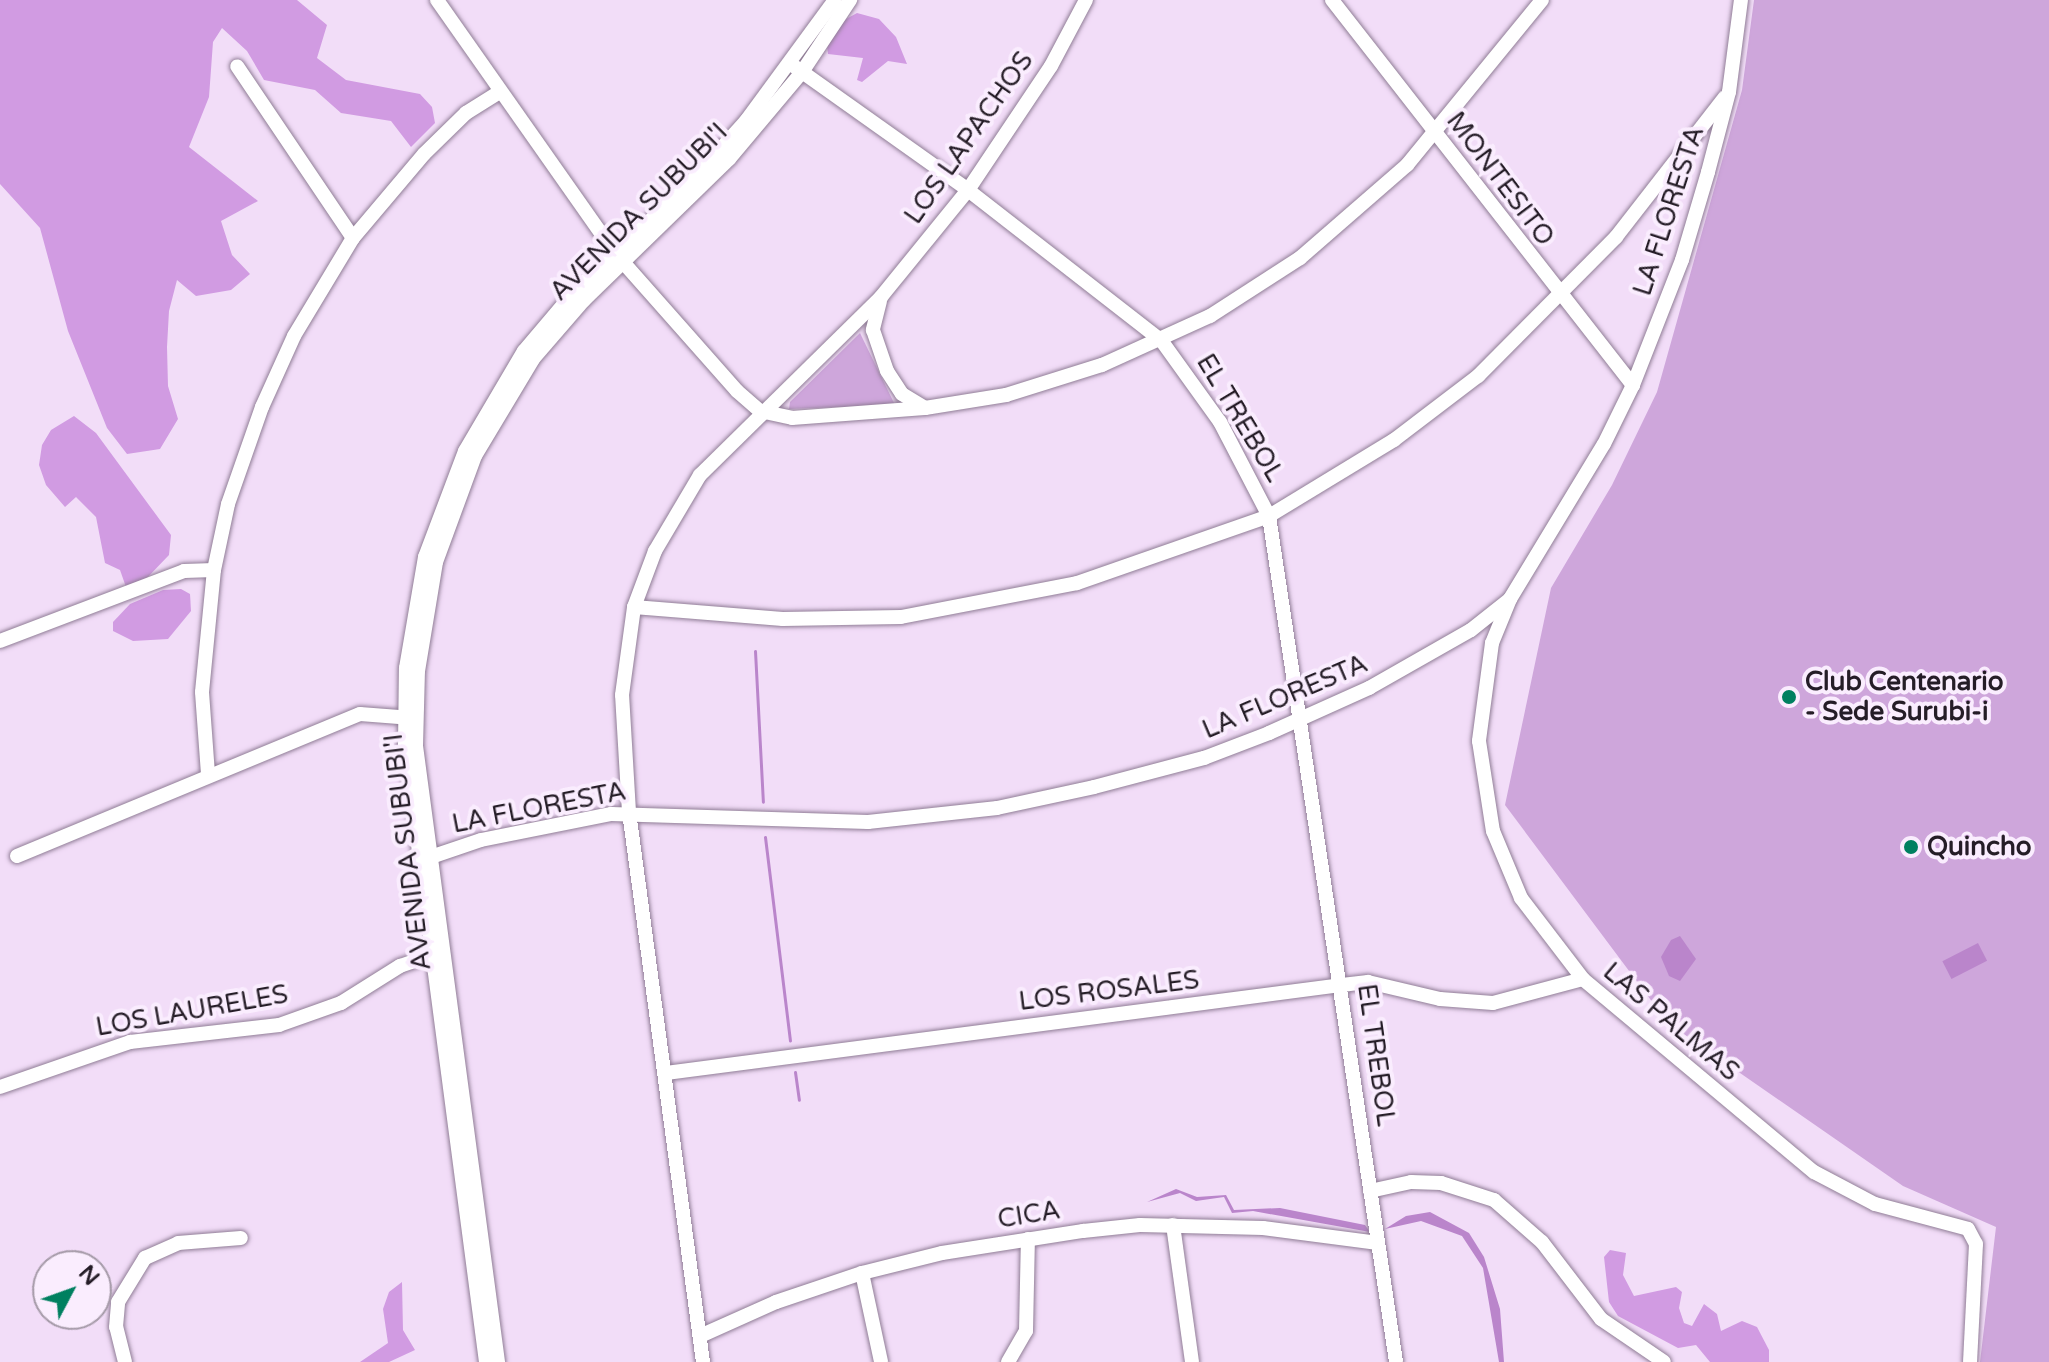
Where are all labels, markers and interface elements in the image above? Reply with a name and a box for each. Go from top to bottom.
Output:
street label: LOS LAPACHOS [898,46,1040,230]
street label: MONTESITO [1440,106,1560,252]
street label: AVENIDA SUBUBI'I [544,117,734,307]
street label: LA FLORESTA [1627,122,1711,300]
street label: EL TREBOL [1190,349,1290,487]
street label: LA FLORESTA [1198,648,1372,746]
place label: Club Centenario - Sede Surubi-i [1805,666,2004,728]
marker: Club Centenario - Sede Surubi-i [1780,688,1798,706]
street label: AVENIDA SUBUBI'I [378,732,438,972]
street label: LA FLORESTA [450,776,628,840]
place label: Quincho [1927,831,2032,863]
marker: Quincho [1902,838,1920,856]
street label: LAS PALMAS [1597,956,1745,1088]
street label: LOS ROSALES [1017,964,1201,1018]
street label: LOS LAURELES [93,979,291,1043]
street label: EL TREBOL [1351,982,1401,1128]
street label: CICA [995,1195,1063,1235]
north arrow [32,1250,112,1330]
text: N [73,1260,104,1291]

